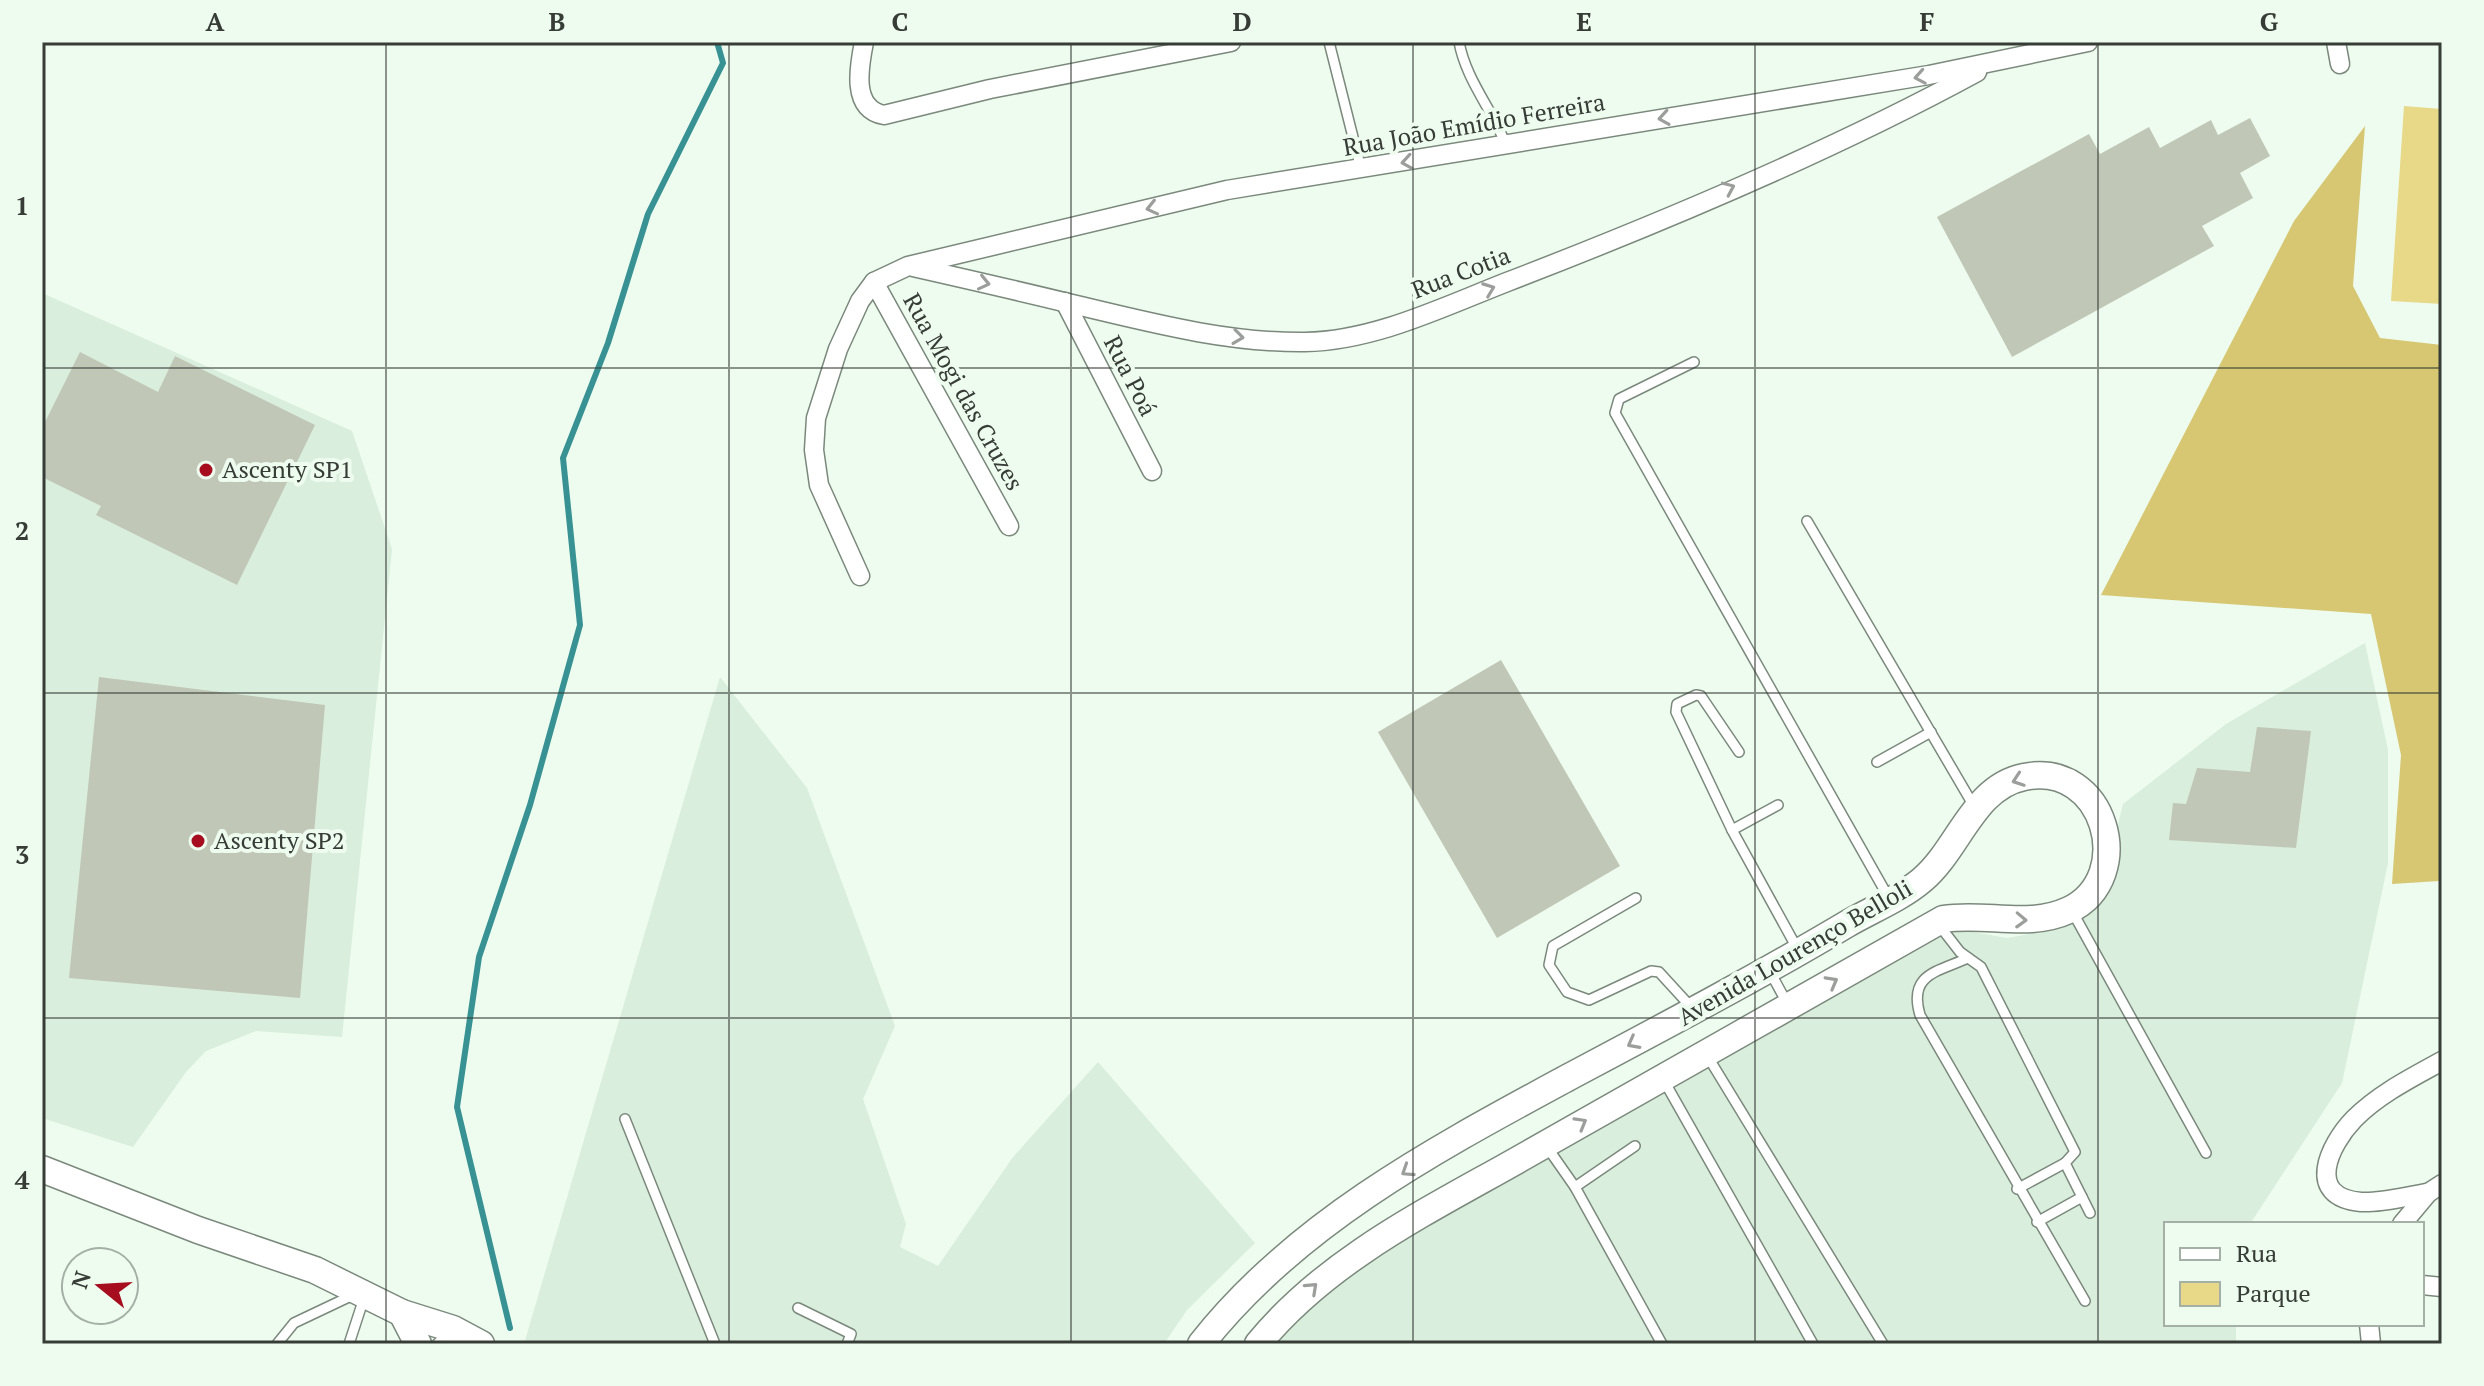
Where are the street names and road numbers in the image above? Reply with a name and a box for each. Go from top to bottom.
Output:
street label: Rua João Emídio Ferreira [1340,85,1607,163]
street label: Rua Cotia [1407,239,1515,305]
street label: Rua Mogi das Cruzes [896,287,1031,496]
street label: Rua Poá [1097,330,1165,421]
street label: Avenida Lourenço Belloli [1671,872,1918,1032]

